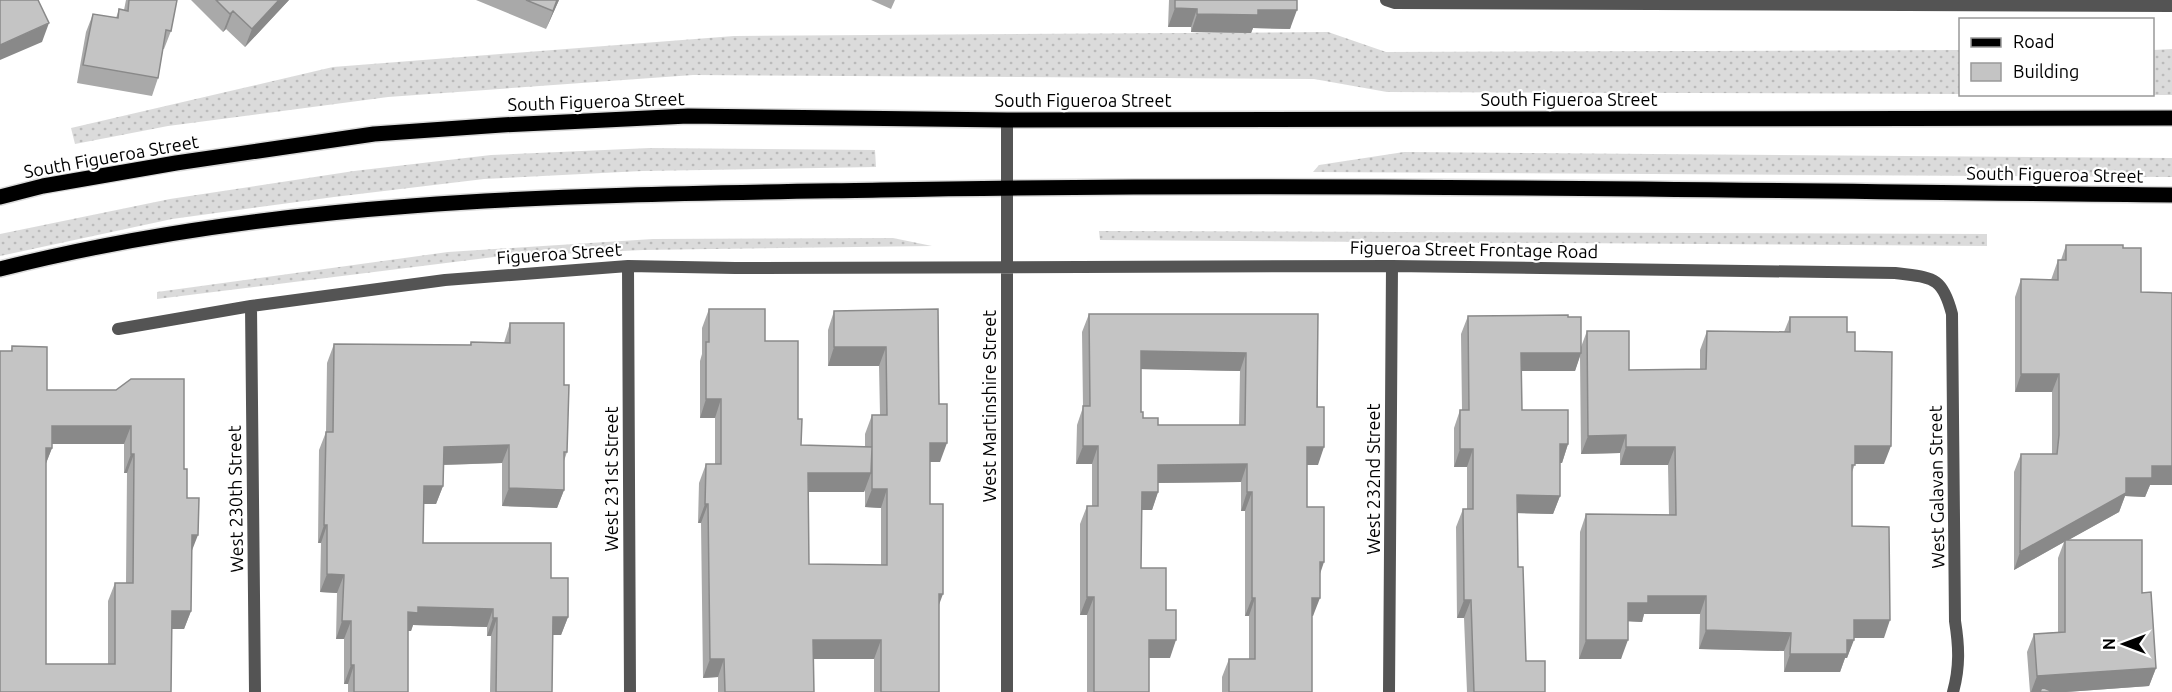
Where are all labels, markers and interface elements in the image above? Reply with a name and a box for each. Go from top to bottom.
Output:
legend [1959,18,2154,96]
text: Road [2013,31,2055,51]
text: Building [2013,61,2079,81]
street label: South Figueroa Street [507,88,685,114]
street label: South Figueroa Street [1480,89,1658,109]
street label: South Figueroa Street [994,90,1172,110]
street label: South Figueroa Street [22,131,200,181]
street label: South Figueroa Street [1966,162,2144,186]
street label: Figueroa Street Frontage Road [1350,237,1598,261]
street label: Figueroa Street [496,239,622,267]
street label: West Martinshire Street [979,310,999,502]
street label: West 232nd Street [1363,404,1383,554]
street label: West Galavan Street [1925,405,1947,569]
street label: West 231st Street [601,406,621,552]
street label: West 230th Street [224,425,246,573]
north arrow [2094,614,2154,674]
text: N [2100,638,2118,650]

